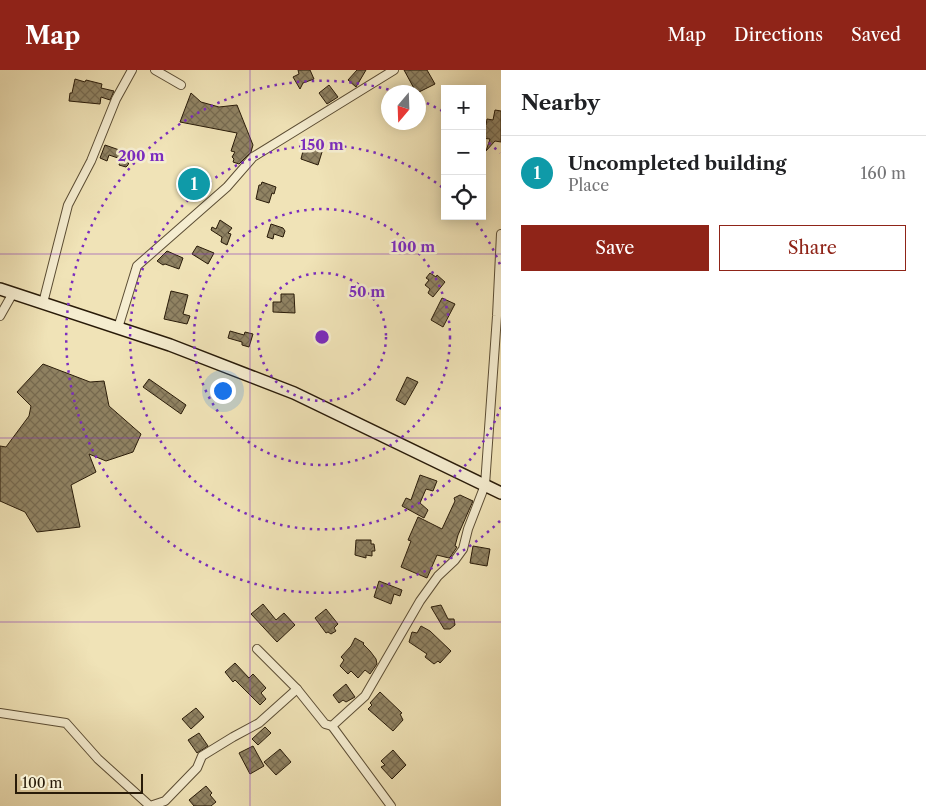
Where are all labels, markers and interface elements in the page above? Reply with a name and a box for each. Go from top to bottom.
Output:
text: Map [25,21,80,50]
text: Map [667,24,706,46]
text: Directions [734,24,823,46]
text: Saved [851,24,901,46]
north arrow [381,85,426,130]
map controls [441,85,486,220]
button: + [441,85,486,130]
text: Nearby [521,90,600,115]
button: − [441,130,486,175]
text: 150 m [300,135,344,154]
text: 200 m [118,146,164,165]
text: Uncompleted building [568,152,787,175]
text: 1 [533,163,541,183]
text: 160 m [861,163,906,183]
pin: 1 [178,165,210,203]
button: locate [441,175,486,220]
text: Place [568,175,609,195]
button: Save [521,225,709,271]
button: Share [719,225,906,271]
text: 100 m [391,237,435,256]
text: 50 m [349,282,385,301]
centre of rings [313,328,331,346]
your location [210,378,236,404]
scale bar [15,771,142,794]
text: 100 m [22,774,62,792]

